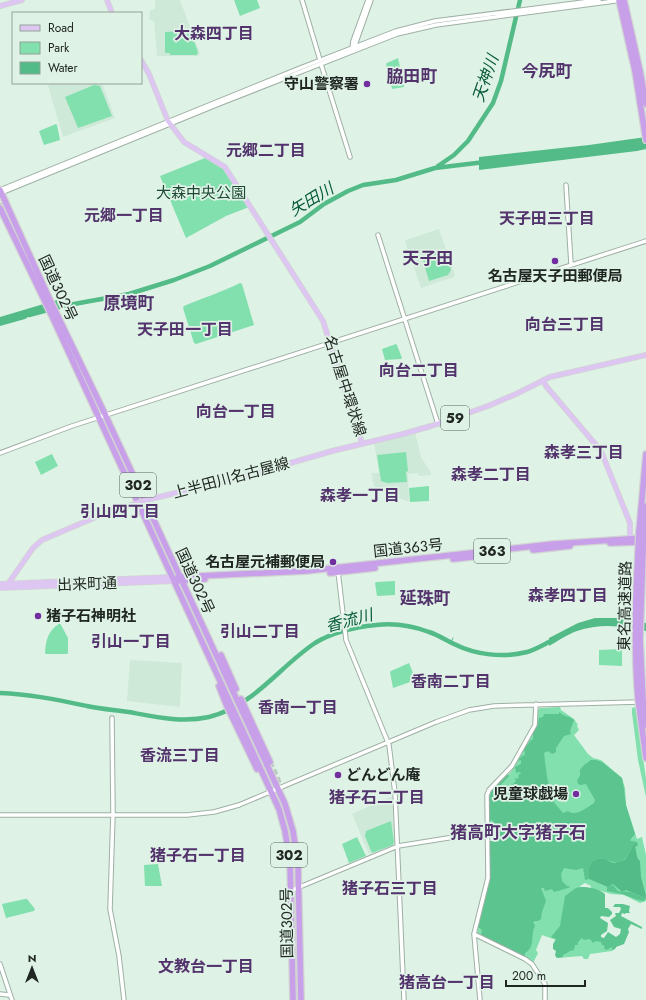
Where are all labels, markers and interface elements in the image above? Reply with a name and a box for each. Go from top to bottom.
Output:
legend [12,12,142,84]
text: Road [48,19,74,37]
district label: 大森四丁目 [174,22,254,45]
text: Park [48,39,70,57]
water label: 天神川 [467,50,505,105]
text: Water [48,59,79,77]
district label: 今尻町 [522,59,573,83]
district label: 脇田町 [387,64,438,88]
place label: 守山警察署 [284,73,359,95]
marker: 守山警察署 [362,79,372,89]
district label: 元郷二丁目 [226,139,306,162]
water label: 矢田川 [285,176,339,222]
park label: 大森中央公園 [156,182,246,204]
district label: 元郷一丁目 [84,204,164,227]
district label: 天子田三丁目 [499,207,595,230]
district label: 天子田 [403,246,454,270]
street label: 国道302号 [33,251,83,325]
marker: 名古屋天子田郵便局 [550,256,560,266]
place label: 名古屋天子田郵便局 [487,265,623,287]
district label: 原境町 [104,291,155,315]
district label: 向台三丁目 [525,313,605,336]
district label: 天子田一丁目 [137,318,233,341]
street label: 名古屋中環状線 [318,333,372,439]
district label: 向台二丁目 [379,359,459,382]
district label: 向台一丁目 [196,400,276,423]
road number: 59 [441,406,469,430]
district label: 森孝三丁目 [544,441,624,464]
street label: 上半田川名古屋線 [170,452,292,504]
district label: 森孝二丁目 [451,463,531,486]
road number: 302 [120,473,156,497]
district label: 森孝一丁目 [320,484,400,507]
district label: 引山四丁目 [80,500,160,523]
street label: 国道363号 [372,533,444,563]
road number: 363 [474,539,510,563]
street label: 国道302号 [170,544,220,618]
place label: 名古屋元補郵便局 [205,551,325,573]
marker: 名古屋元補郵便局 [328,557,338,567]
street label: 東名高速道路 [613,561,637,651]
street label: 出来町通 [57,572,117,596]
district label: 森孝四丁目 [528,584,608,607]
district label: 延珠町 [400,586,451,610]
water label: 香流川 [323,603,377,638]
place label: 猪子石神明社 [46,605,136,627]
marker: 猪子石神明社 [33,611,43,621]
district label: 引山二丁目 [220,620,300,643]
district label: 引山一丁目 [91,630,171,653]
district label: 香南二丁目 [411,670,491,693]
district label: 香南一丁目 [258,696,338,719]
district label: 香流三丁目 [140,744,220,767]
place label: どんどん庵 [346,764,421,786]
marker: どんどん庵 [333,770,343,780]
place label: 児童球戯場 [493,783,568,805]
district label: 猪子石二丁目 [329,786,425,809]
marker: 児童球戯場 [571,789,581,799]
district label: 猪高町大字猪子石 [450,820,586,844]
road number: 302 [271,843,307,867]
district label: 猪子石一丁目 [150,844,246,867]
district label: 猪子石三丁目 [342,877,438,900]
street label: 国道302号 [275,887,299,959]
north arrow [12,948,52,988]
text: N [28,950,36,966]
district label: 文教台一丁目 [158,955,254,978]
scale bar [506,962,585,988]
text: 200 m [512,967,546,985]
district label: 猪高台一丁目 [399,971,495,994]

